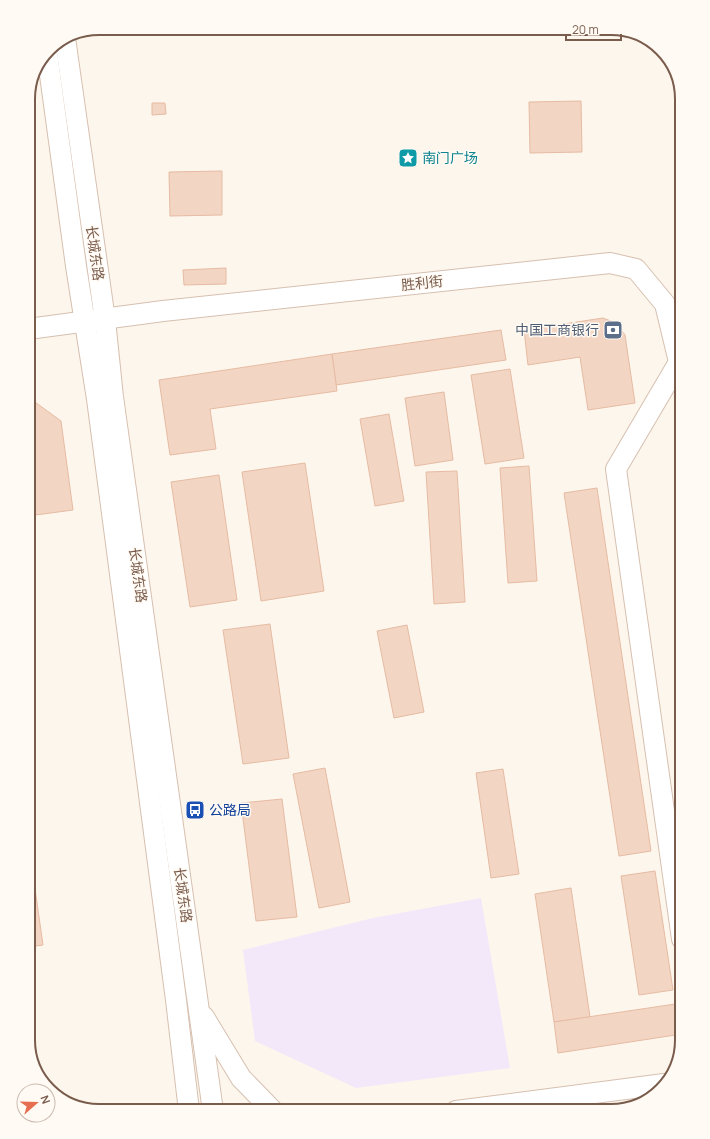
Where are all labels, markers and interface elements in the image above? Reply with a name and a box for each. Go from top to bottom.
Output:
scale bar [566,16,621,42]
text: 20 m [572,21,599,38]
place icon: 南门广场 [397,147,419,169]
place label: 南门广场 [422,148,478,167]
street label: 长城东路 [82,224,109,282]
street label: 胜利街 [400,271,444,294]
bank icon: 中国工商银行 [602,319,624,341]
place label: 中国工商银行 [515,320,599,339]
street label: 长城东路 [125,546,152,604]
bus stop icon: 公路局 [184,799,206,821]
place label: 公路局 [209,800,251,819]
street label: 长城东路 [170,866,197,924]
north arrow [16,1083,56,1123]
text: N [37,1093,54,1106]

